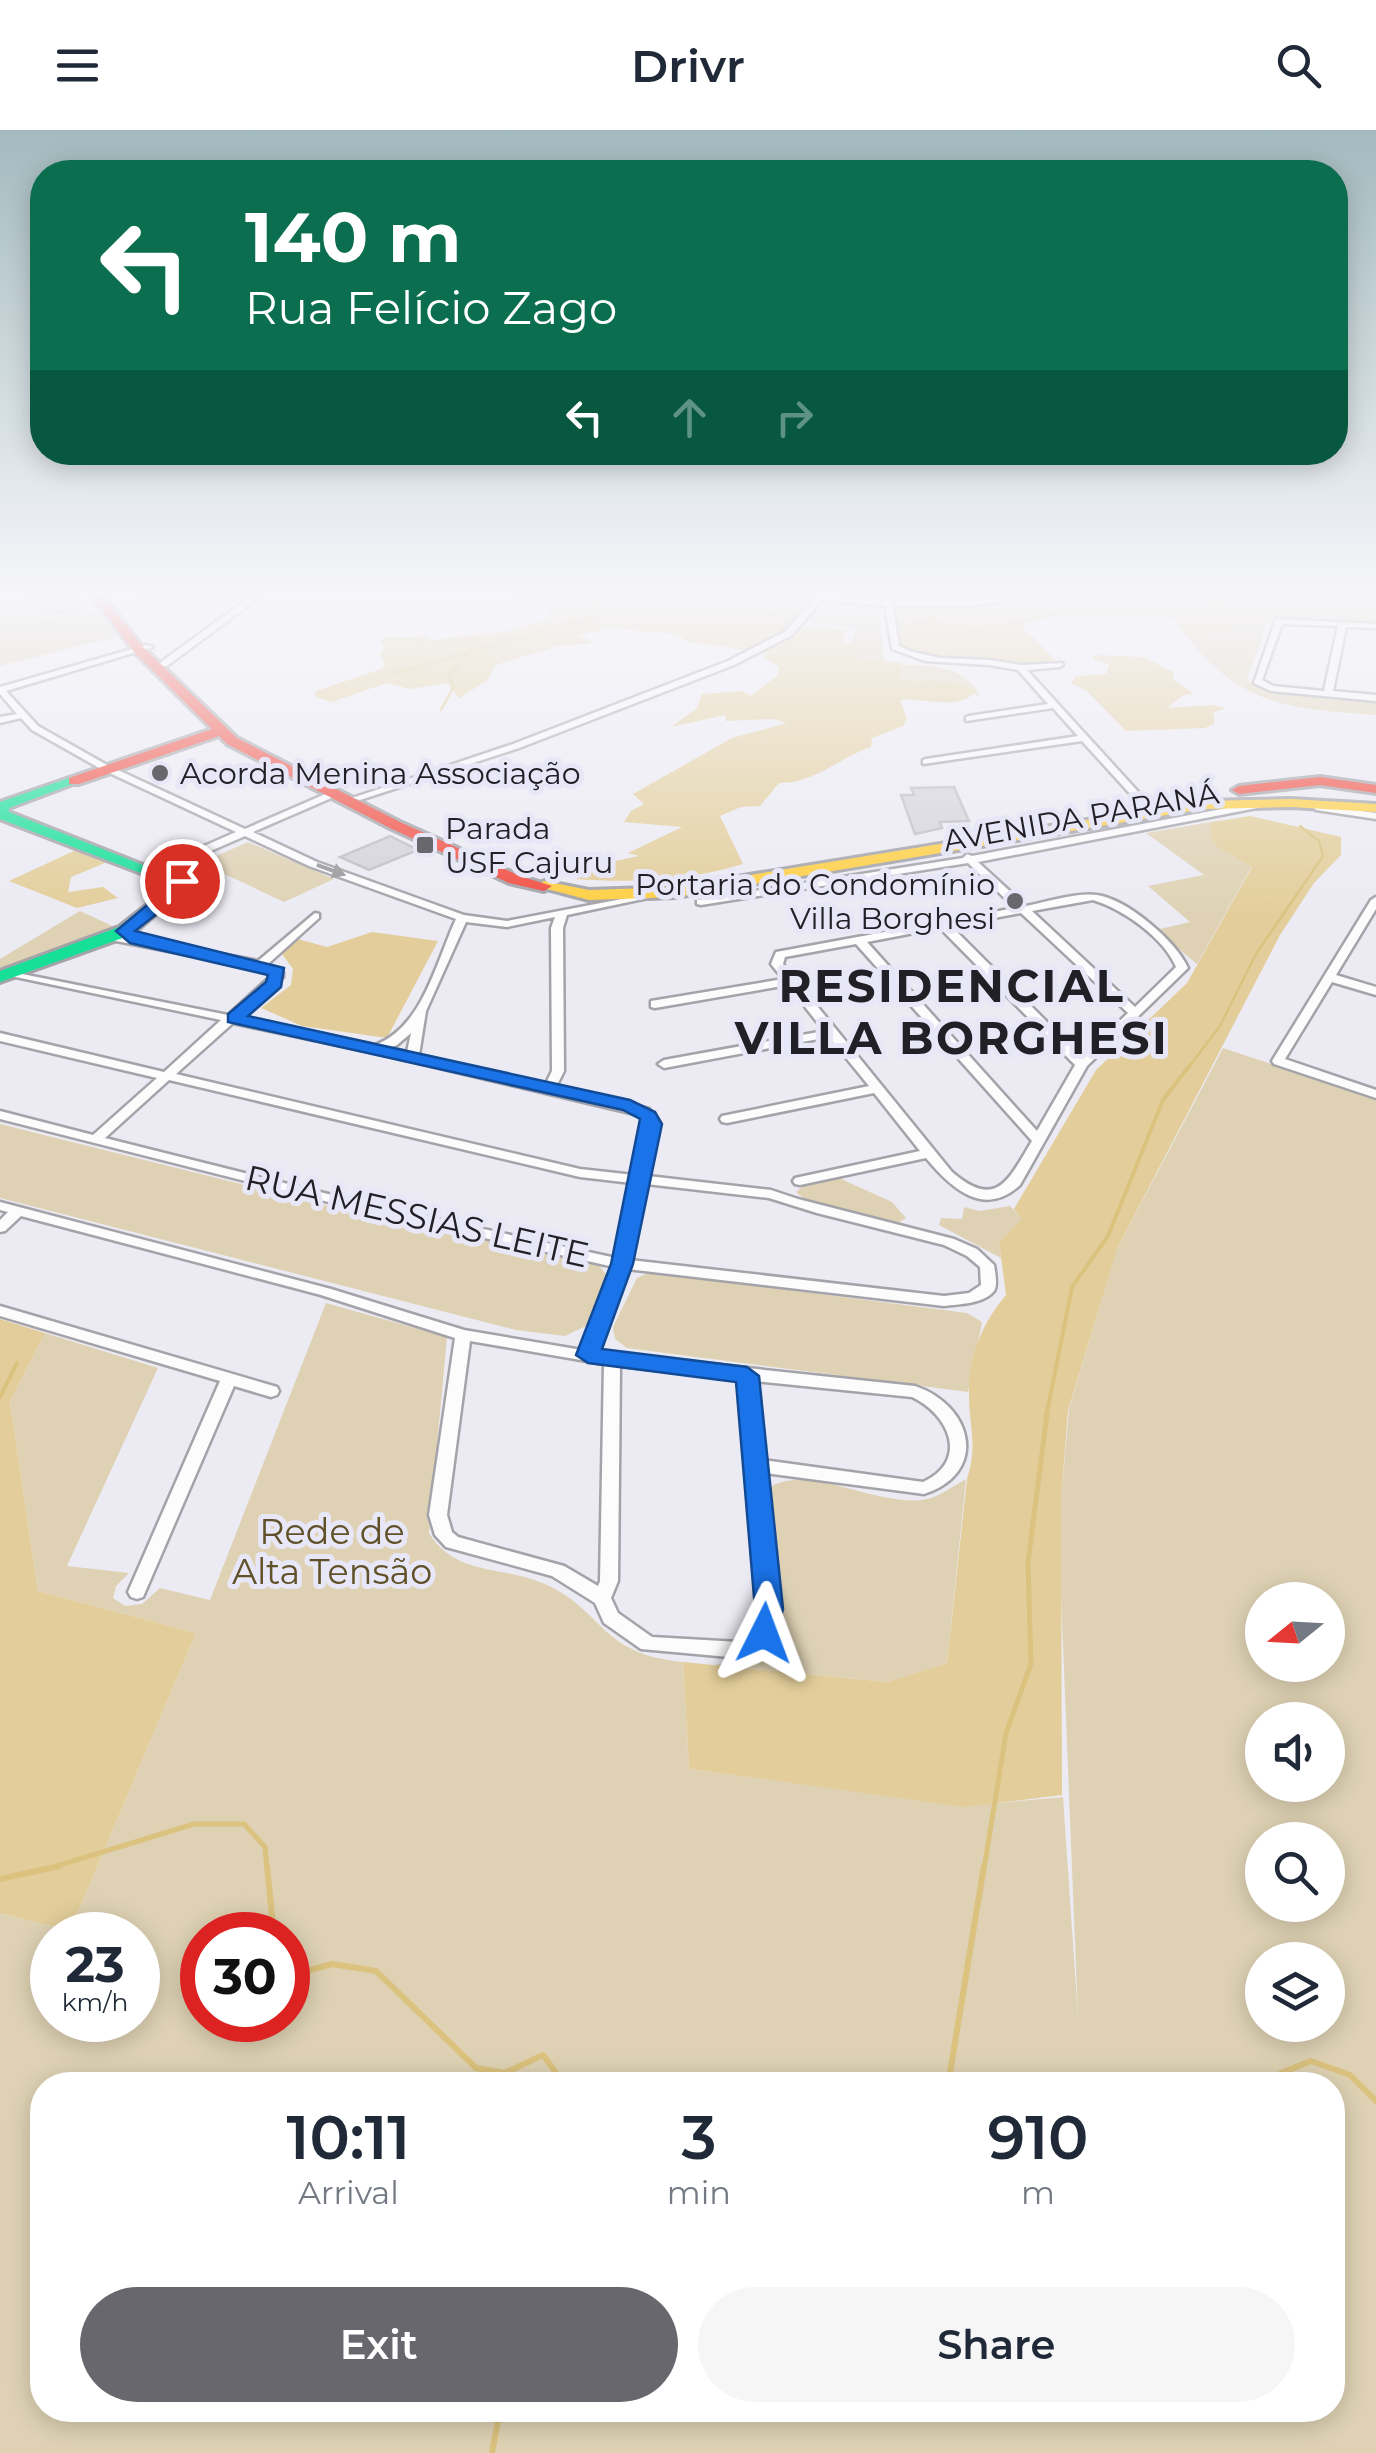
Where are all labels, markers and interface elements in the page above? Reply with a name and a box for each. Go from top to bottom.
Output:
icon: menu [50,38,105,93]
text: Drivr [631,38,745,93]
icon: search [1271,38,1326,93]
text: 140 m [245,194,461,280]
icon: left [80,200,210,330]
text: Rua Felício Zago [245,280,617,335]
icon: left [557,390,612,445]
icon: ahead [662,390,717,445]
icon: right [767,390,822,445]
place label: Acorda Menina Associação [180,755,581,792]
marker: Acorda Menina Associação [149,762,171,784]
street label: AVENIDA PARANÁ [940,774,1222,859]
place label: Parada USF Cajuru [445,810,613,881]
marker: Parada USF Cajuru [414,834,436,856]
pin [140,839,225,924]
icon: arrive [155,854,210,909]
one-way arrow [317,863,347,878]
place label: Portaria do Condomínio Villa Borghesi [635,866,995,937]
marker: Portaria do Condomínio Villa Borghesi [1004,890,1026,912]
district label: RESIDENCIAL VILLA BORGHESI [734,958,1169,1065]
street label: RUA MESSIAS LEITE [241,1156,593,1276]
park label: Rede de Alta Tensão [232,1510,432,1593]
position arrow [712,1581,816,1685]
north arrow [1245,1582,1345,1682]
map controls [1245,1582,1345,2042]
button: sound [1245,1702,1345,1802]
button: search [1245,1822,1345,1922]
speed limit sign: 30 [180,1912,310,2042]
text: 23 [65,1934,125,1995]
button: layers [1245,1942,1345,2042]
text: km/h [62,1987,128,2017]
text: 10:11 [287,2101,410,2174]
text: 3 [681,2101,716,2174]
text: 910 [988,2101,1088,2174]
text: Arrival [298,2173,399,2212]
text: min [667,2173,731,2212]
text: m [1021,2173,1055,2212]
button: Exit [80,2287,678,2402]
button: Share [698,2287,1295,2402]

